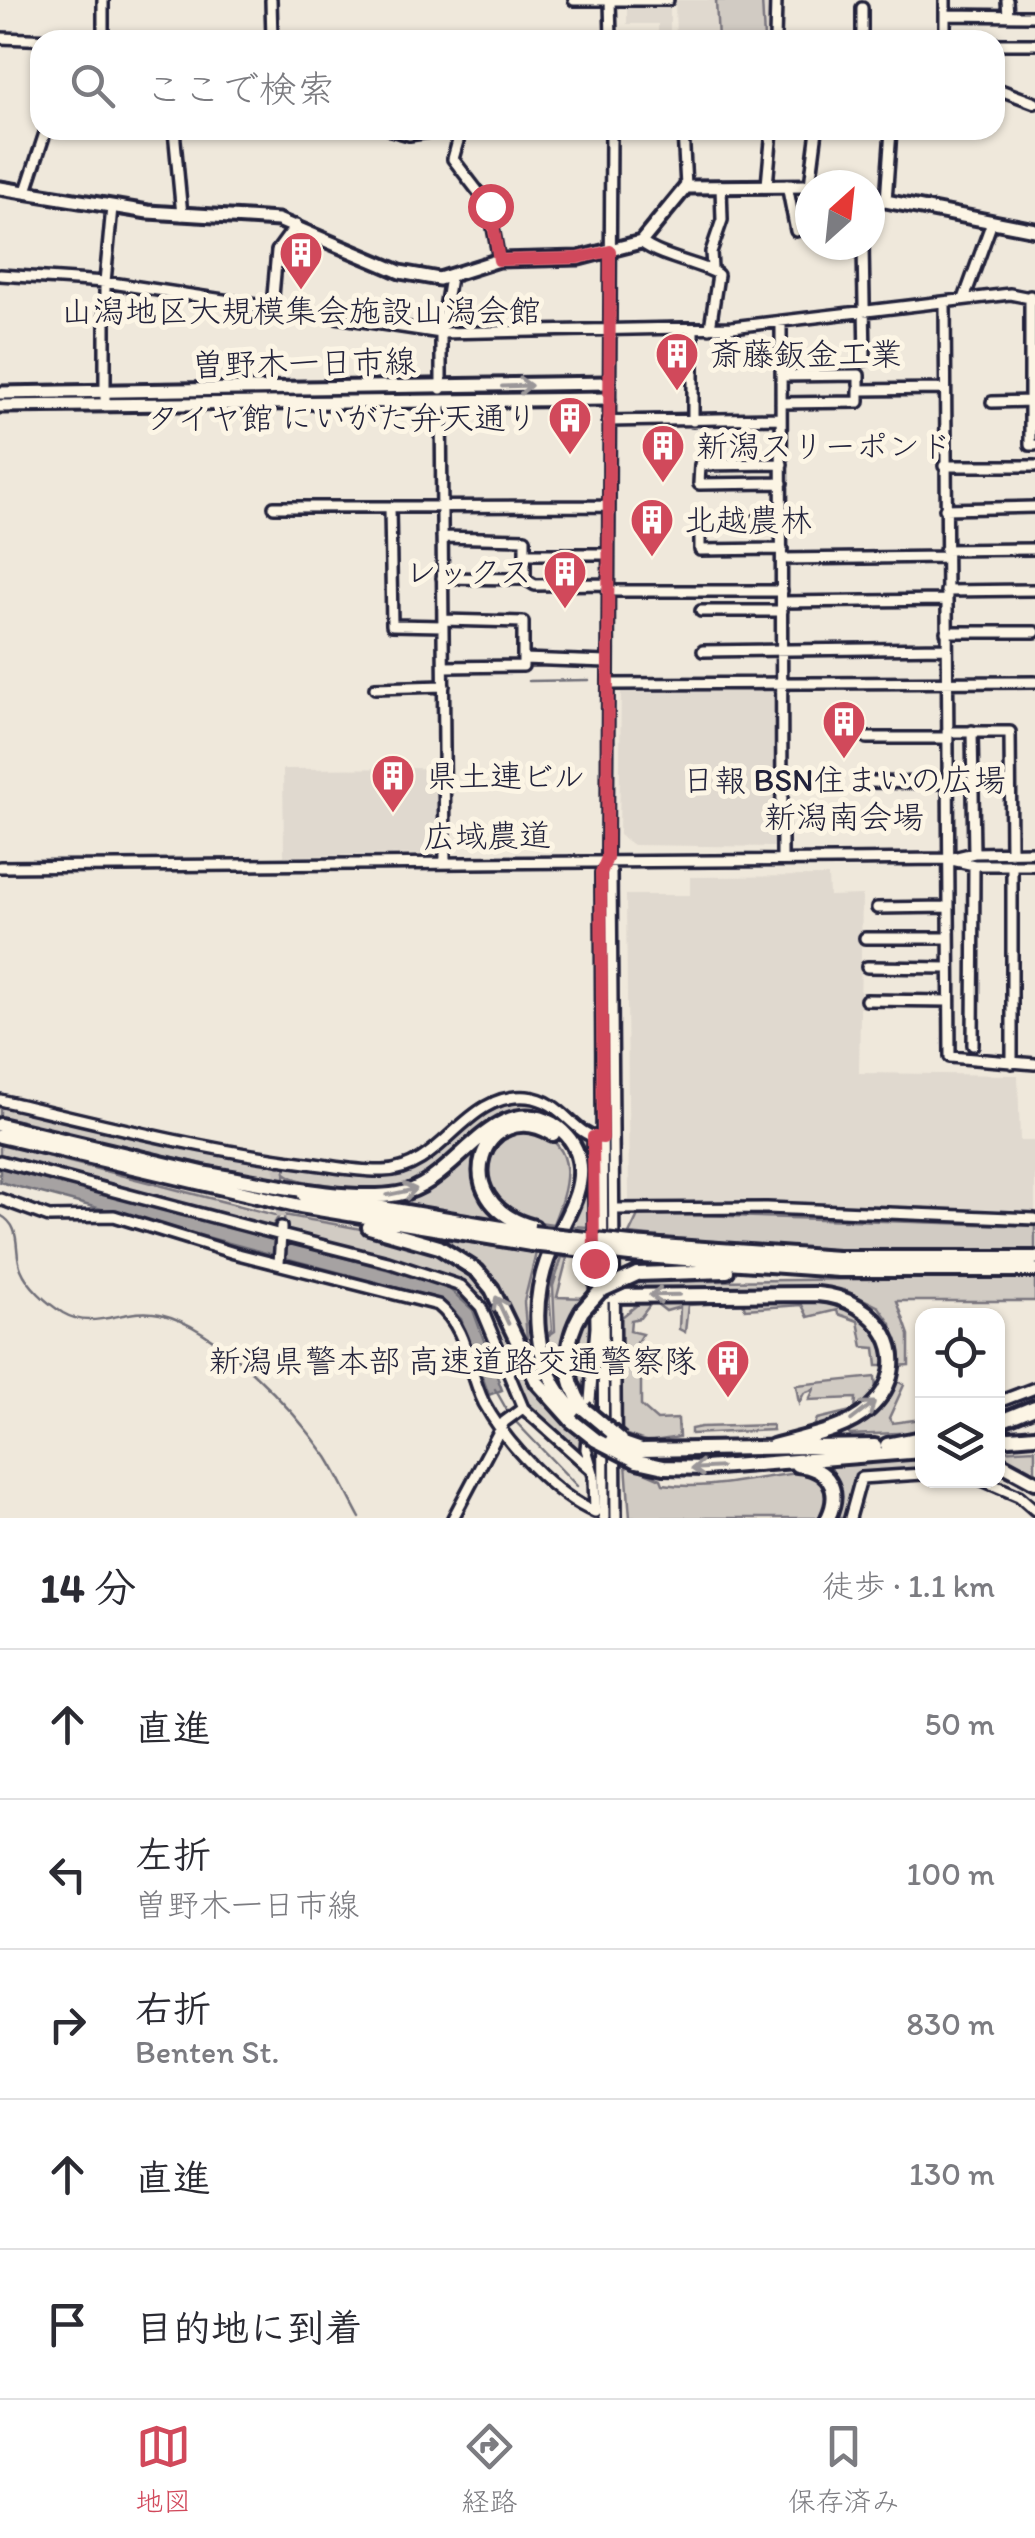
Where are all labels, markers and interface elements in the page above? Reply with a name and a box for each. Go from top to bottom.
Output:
search box [30,30,1005,140]
icon: search [65,58,120,113]
text: ここで検索 [145,66,335,112]
north arrow [795,170,885,260]
route start [468,184,514,230]
building icon: 山潟地区大規模集会施設山潟会館 [278,230,324,291]
place label: 山潟地区大規模集会施設山潟会館 [61,292,541,330]
building icon: 斎藤鈑金工業 [654,331,700,392]
place label: 斎藤鈑金工業 [710,335,902,373]
street label: 曽野木一日市線 [192,342,416,384]
one-way arrow [501,377,533,396]
building icon: タイヤ館 にいがた弁天通り [547,395,593,456]
place label: タイヤ館 にいがた弁天通り [147,399,538,437]
building icon: 新潟スリーポンド [640,423,686,484]
place label: 新潟スリーポンド [696,427,952,465]
building icon: 北越農林 [629,497,675,558]
place label: 北越農林 [684,501,812,539]
building icon: レックス [542,549,588,610]
place label: レックス [405,553,532,591]
building icon: 日報 BSN住まいの広場 新潟南会場 [821,699,867,760]
building icon: 県土連ビル [370,753,416,814]
place label: 県土連ビル [426,757,585,795]
place label: 日報 BSN住まいの広場 新潟南会場 [682,761,1006,836]
street label: 広域農道 [423,816,551,856]
one-way arrow [385,1181,417,1200]
route end [572,1241,618,1287]
one-way arrow [649,1286,682,1304]
one-way arrow [491,1296,510,1326]
map controls [915,1308,1005,1488]
button: locate [915,1308,1005,1398]
building icon: 新潟県警本部 高速道路交通警察隊 [705,1338,751,1399]
place label: 新潟県警本部 高速道路交通警察隊 [209,1342,696,1380]
button: layers [915,1398,1005,1488]
one-way arrow [849,1400,876,1421]
one-way arrow [690,1458,722,1477]
text: 14 分 [40,1562,136,1613]
text: 徒歩 · 1.1 km [822,1567,995,1605]
icon: ahead [40,1697,95,1752]
text: 直進 [135,1705,211,1751]
text: 50 m [924,1705,995,1743]
text: 左折 [135,1832,211,1878]
icon: left [40,1847,95,1902]
text: 100 m [907,1855,995,1893]
text: 曽野木一日市線 [135,1886,359,1924]
text: 右折 [135,1986,211,2032]
icon: right [40,1997,95,2052]
text: 830 m [906,2005,995,2043]
text: Benten St. [135,2033,279,2071]
icon: ahead [40,2147,95,2202]
text: 直進 [135,2155,211,2201]
text: 130 m [909,2155,995,2193]
icon: arrive [40,2297,95,2352]
text: 目的地に到着 [135,2305,363,2351]
tab: 地図 [135,2419,191,2519]
tab: 経路 [461,2419,518,2519]
tab: 保存済み [788,2419,900,2519]

